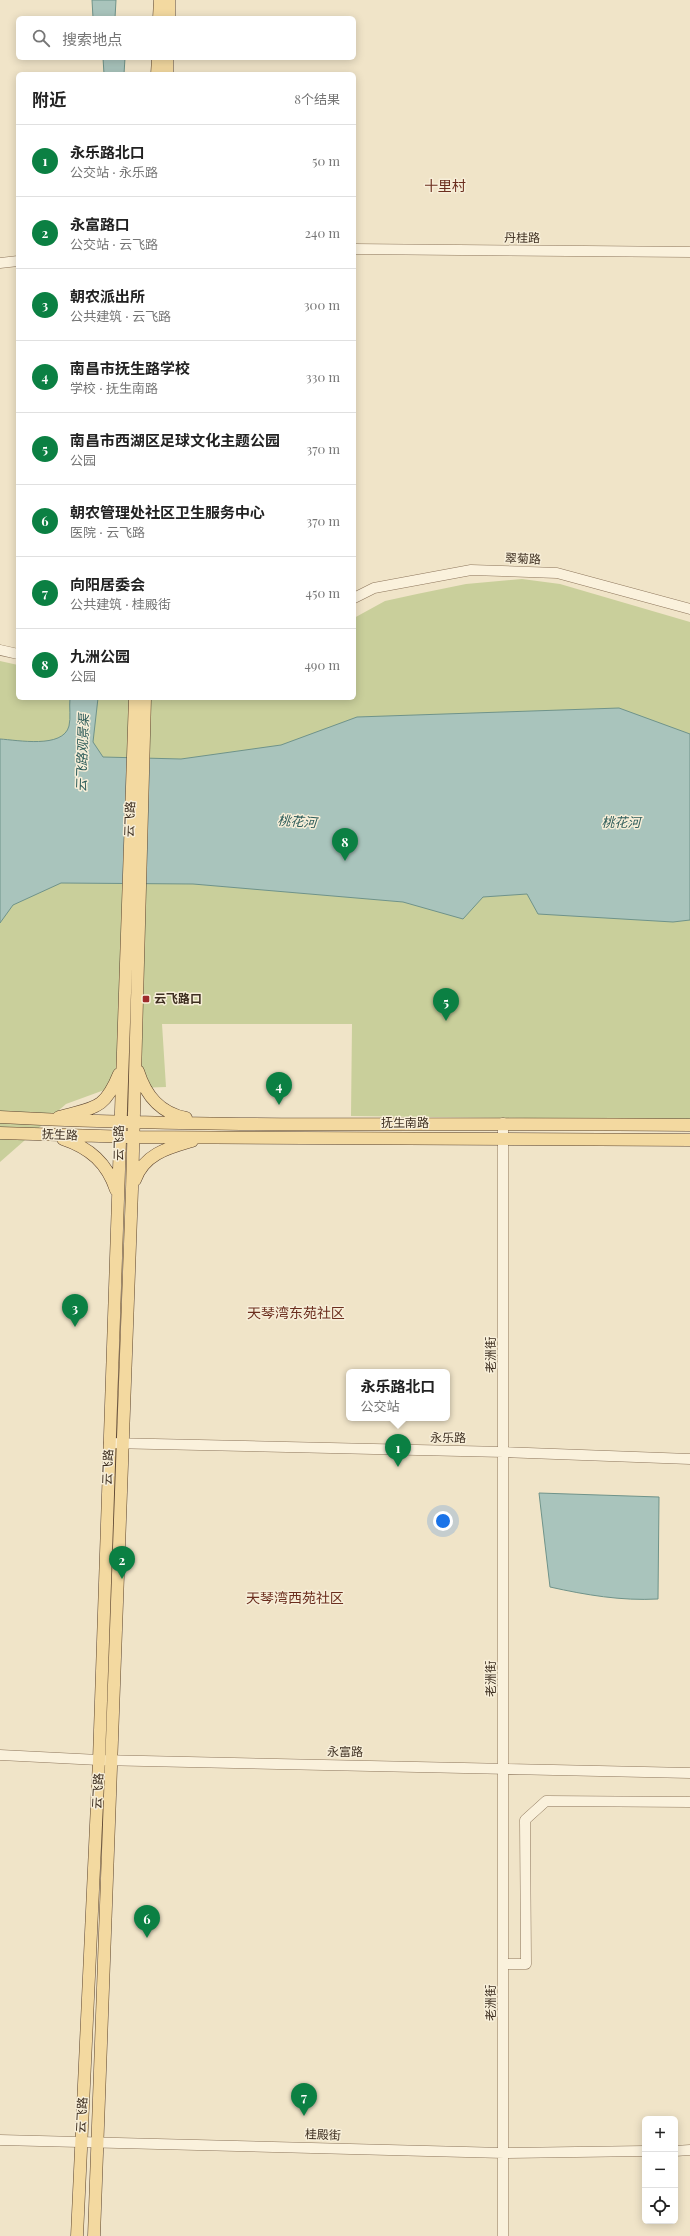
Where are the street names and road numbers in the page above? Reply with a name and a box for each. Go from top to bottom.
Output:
street label: 丹桂路 [504,229,540,245]
street label: 翠菊路 [505,549,541,567]
street label: 云飞路 [120,801,138,837]
street label: 抚生南路 [381,1114,429,1130]
street label: 抚生路 [42,1125,78,1143]
street label: 云飞路 [110,1125,126,1161]
street label: 老洲街 [482,1337,498,1373]
street label: 永乐路 [430,1429,466,1445]
street label: 云飞路 [98,1449,116,1485]
street label: 老洲街 [482,1661,498,1697]
street label: 永富路 [327,1743,363,1759]
street label: 云飞路 [88,1773,106,1809]
street label: 老洲街 [482,1985,498,2021]
street label: 云飞路 [72,2097,90,2133]
street label: 桂殿街 [305,2125,341,2143]

